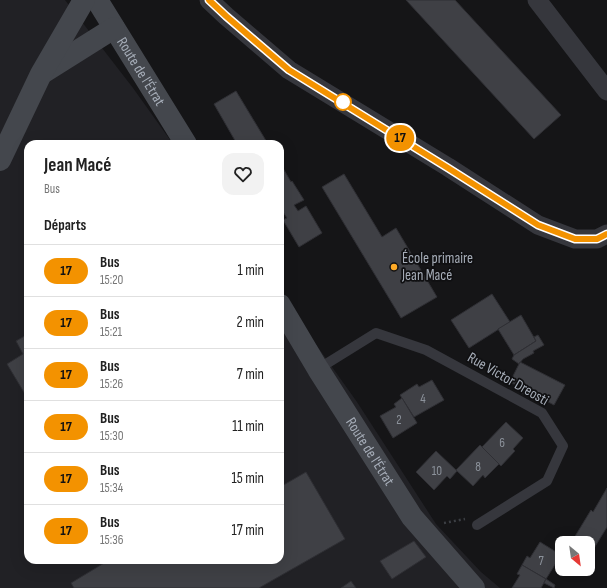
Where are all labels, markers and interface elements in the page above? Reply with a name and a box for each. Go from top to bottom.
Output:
street label: Route de l'Étrat [113,34,170,110]
unlabelled marker [334,93,352,111]
line badge: 17 [382,125,418,151]
text: 17 [394,129,406,146]
button: heart [222,153,264,195]
text: Jean Macé [44,154,111,177]
text: Bus [44,181,60,197]
text: Départs [44,216,86,235]
place label: École primaire Jean Macé [401,249,473,285]
text: Bus [100,253,119,272]
text: 1 min [238,261,264,280]
text: 17 [60,262,72,279]
marker: École primaire Jean Macé [389,262,399,272]
text: 15:20 [100,272,123,288]
text: Bus [100,305,119,324]
text: 2 min [237,313,264,332]
text: 17 [60,314,72,331]
text: 15:21 [100,324,122,340]
street label: Rue Victor Dreosti [464,348,552,410]
text: Bus [100,357,119,376]
text: 7 min [237,365,264,384]
text: 17 [60,366,72,383]
text: 15:26 [100,376,123,392]
house number: 4 [420,391,426,407]
text: Bus [100,409,119,428]
house number: 2 [396,412,402,428]
street label: Route de l'Étrat [342,414,399,489]
text: 11 min [232,417,264,436]
text: 17 [60,418,72,435]
text: 15:30 [100,428,123,444]
house number: 6 [499,435,505,451]
house number: 8 [475,459,481,475]
text: Bus [100,461,119,480]
house number: 10 [432,463,442,479]
text: 15 min [232,469,264,488]
text: 17 [60,470,72,487]
text: 15:34 [100,480,123,496]
text: Bus [100,513,119,532]
text: 17 min [232,521,264,540]
text: 17 [60,522,72,539]
text: 15:36 [100,532,123,548]
north arrow [555,536,595,576]
map controls [555,536,595,576]
house number: 7 [538,553,544,569]

